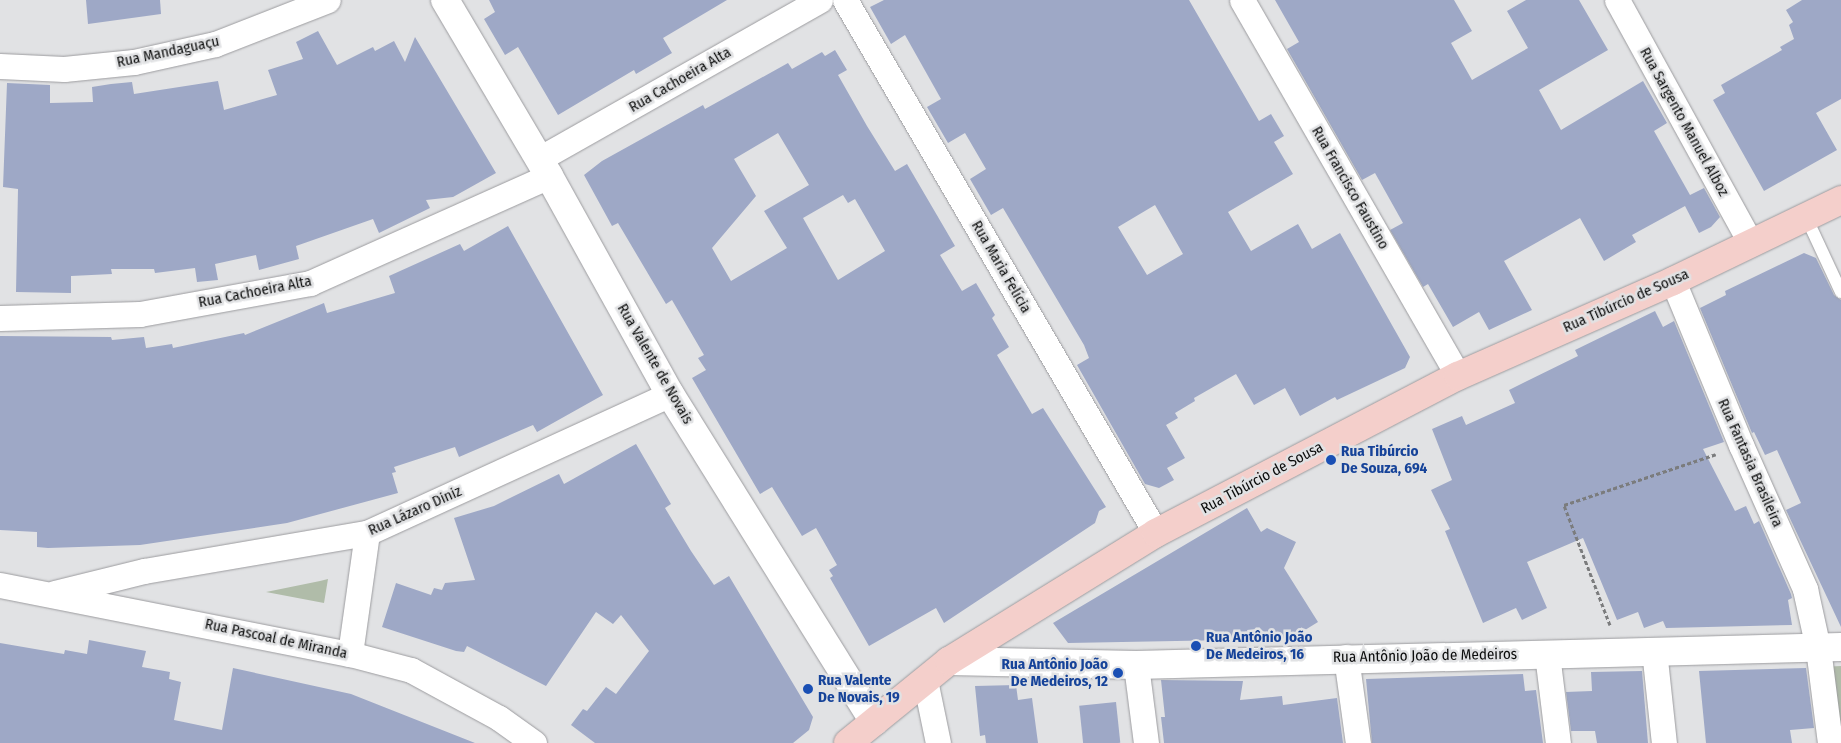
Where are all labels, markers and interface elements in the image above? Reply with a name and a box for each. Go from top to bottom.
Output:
street label: Rua Mandaguaçu [115,32,221,72]
street label: Rua Cachoeira Alta [626,44,734,116]
street label: Rua Sargento Manuel Alboz [1636,45,1732,199]
street label: Rua Francisco Faustino [1307,123,1393,253]
street label: Rua Maria Felícia [967,218,1035,316]
street label: Rua Tibúrcio de Sousa [1560,265,1692,337]
street label: Rua Cachoeira Alta [197,272,313,312]
street label: Rua Valente de Novais [613,301,697,427]
street label: Rua Fantasia Brasileira [1714,396,1786,530]
street label: Rua Tibúrcio de Sousa [1198,438,1326,518]
place label: Rua Tibúrcio De Souza, 694 [1341,442,1427,477]
marker: Rua Tibúrcio De Souza, 694 [1325,454,1337,466]
street label: Rua Lázaro Diniz [366,482,464,540]
street label: Rua Pascoal de Miranda [203,615,349,663]
place label: Rua Antônio João De Medeiros, 16 [1206,628,1312,663]
marker: Rua Antônio João De Medeiros, 16 [1190,640,1202,652]
street label: Rua Antônio João de Medeiros [1333,645,1517,667]
place label: Rua Antônio João De Medeiros, 12 [1002,655,1108,690]
marker: Rua Antônio João De Medeiros, 12 [1112,667,1124,679]
place label: Rua Valente De Novais, 19 [818,671,900,706]
marker: Rua Valente De Novais, 19 [802,683,814,695]

